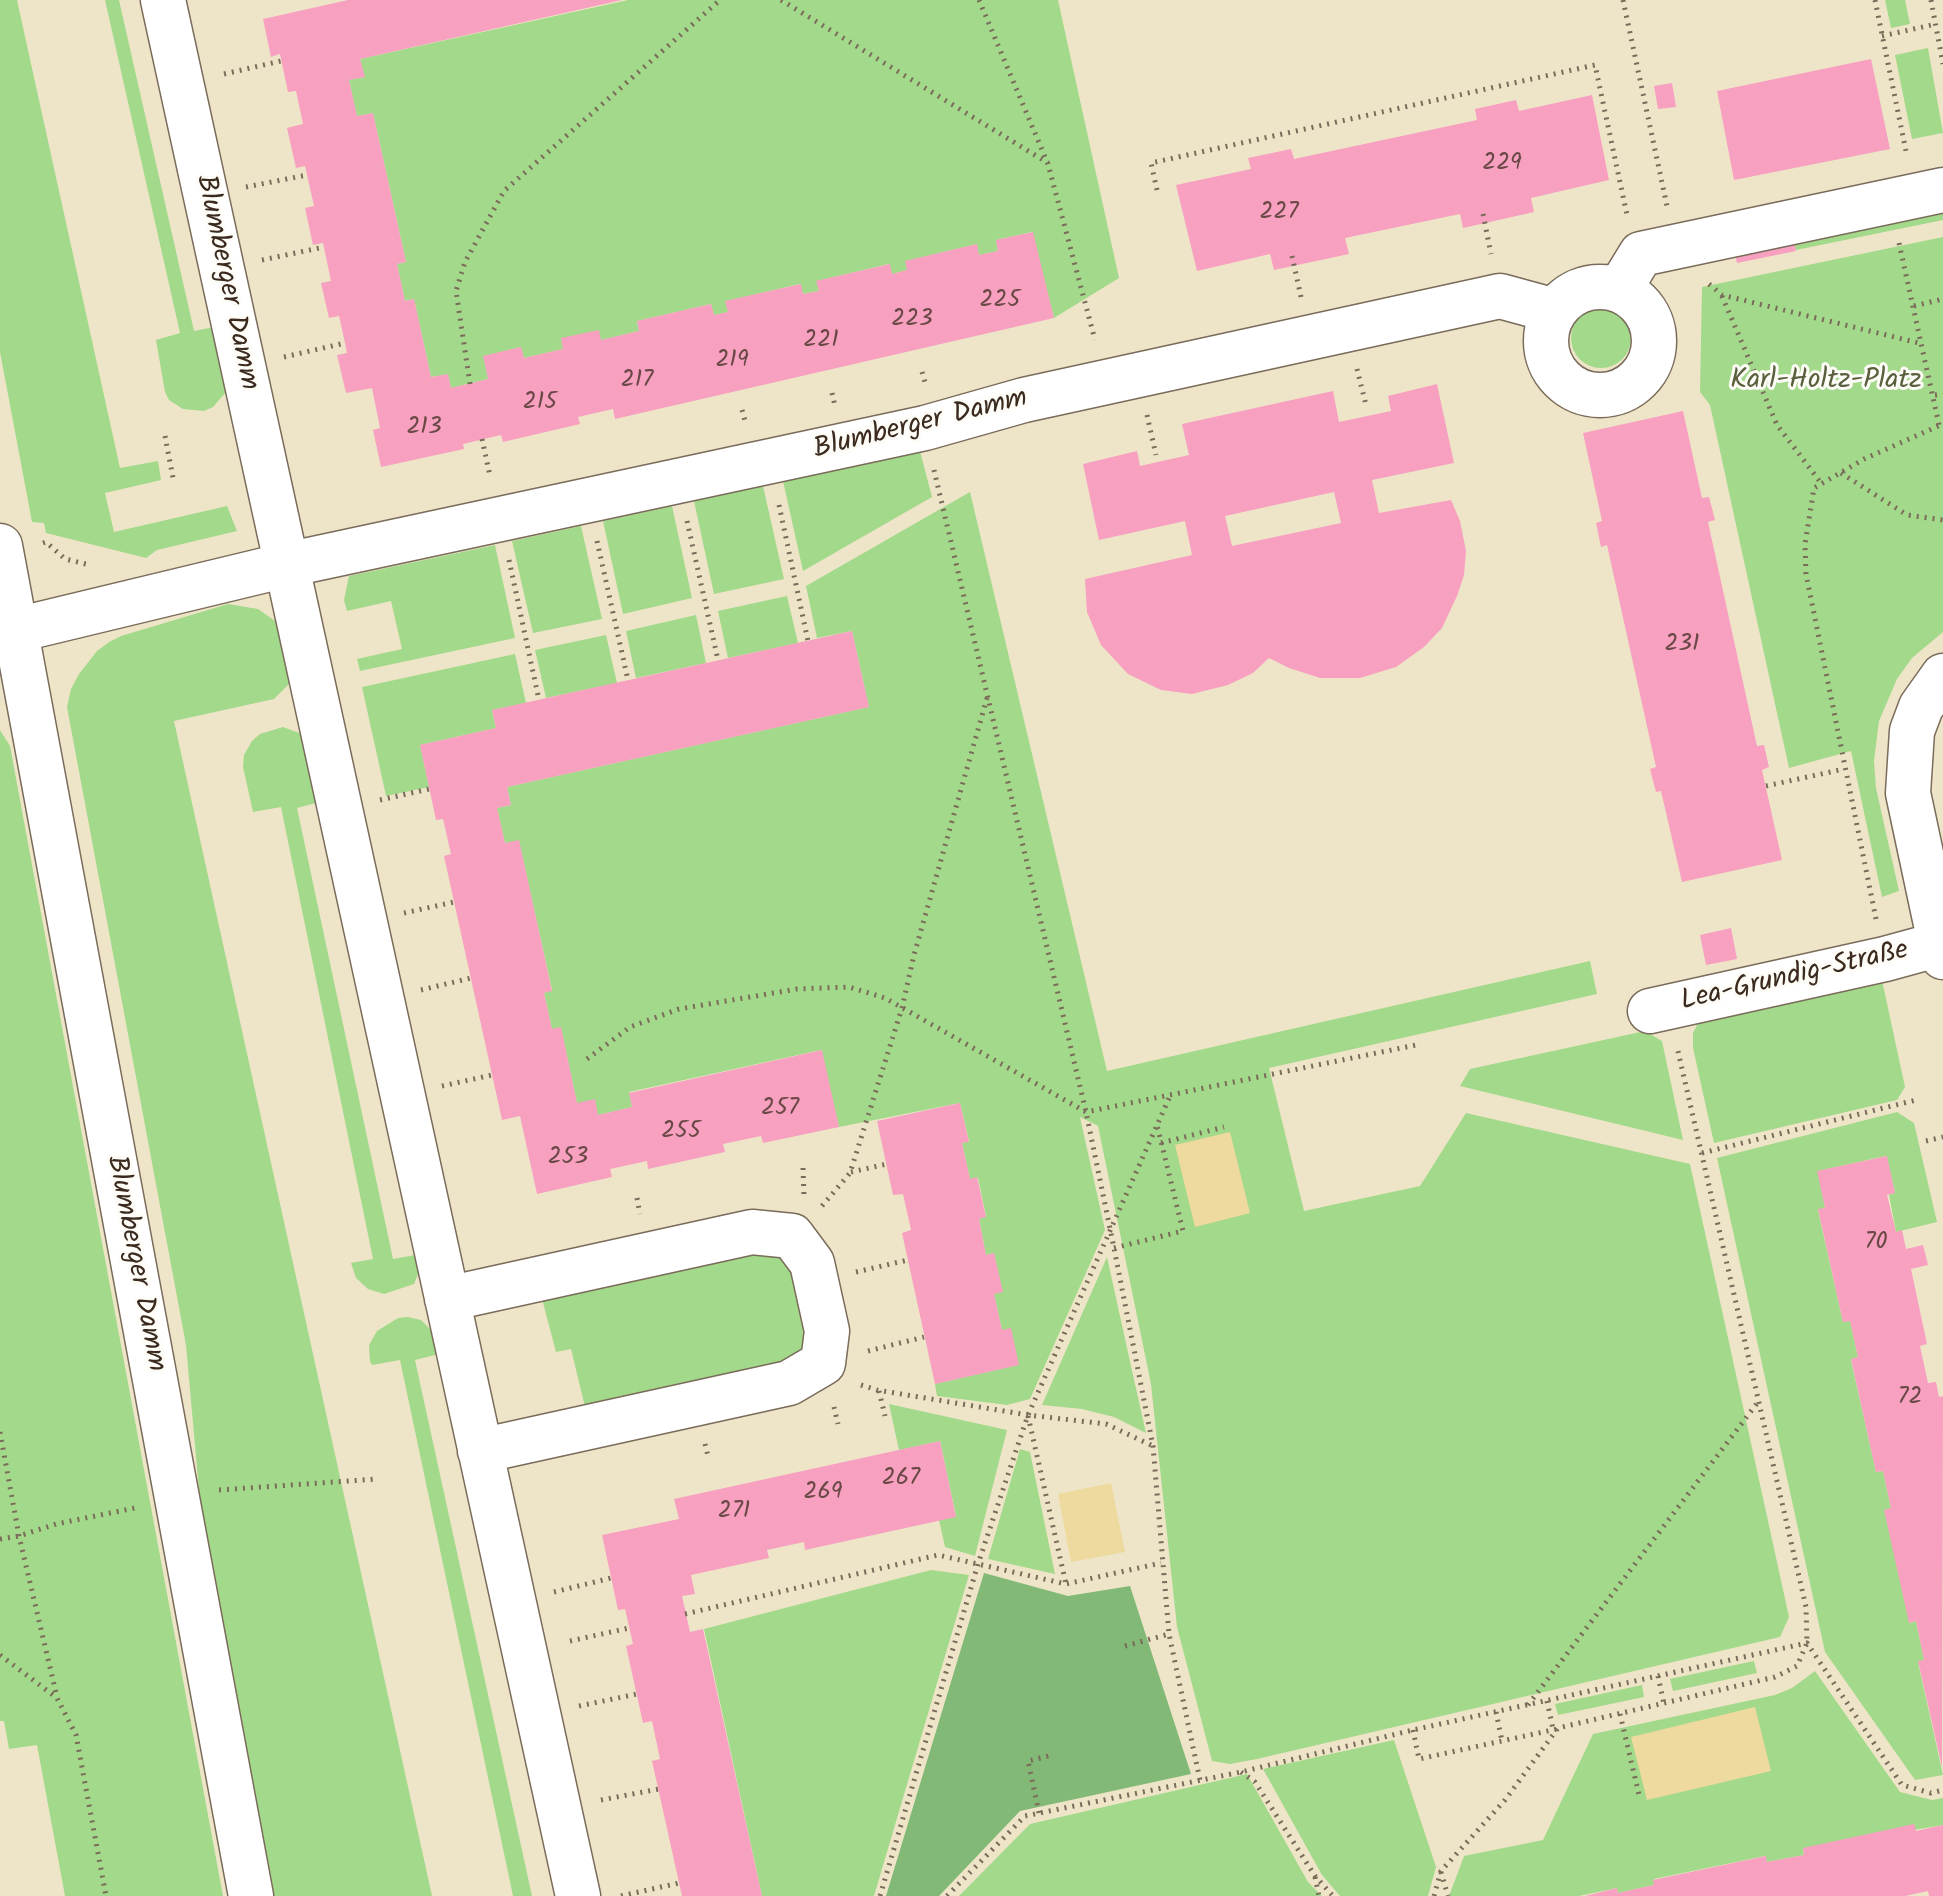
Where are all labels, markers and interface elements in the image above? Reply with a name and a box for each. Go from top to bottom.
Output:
house number: 229 [1482,151,1522,179]
street label: Blumberger Damm [186,172,264,394]
house number: 227 [1260,200,1298,228]
house number: 225 [980,288,1020,316]
house number: 223 [891,307,933,335]
house number: 221 [803,328,839,356]
house number: 219 [715,348,749,376]
park label: Karl-Holtz-Platz [1730,365,1922,399]
house number: 217 [621,368,653,396]
street label: Blumberger Damm [811,383,1031,469]
house number: 215 [523,390,557,418]
house number: 213 [406,415,442,443]
house number: 231 [1664,632,1700,660]
street label: Lea-Grundig-Straße [1678,935,1912,1021]
house number: 257 [761,1096,799,1124]
house number: 255 [661,1119,701,1147]
house number: 253 [548,1145,588,1173]
street label: Blumberger Damm [97,1153,171,1375]
house number: 70 [1864,1230,1888,1258]
house number: 72 [1897,1385,1923,1413]
house number: 267 [882,1466,920,1494]
house number: 269 [804,1480,842,1508]
house number: 271 [718,1499,750,1527]

